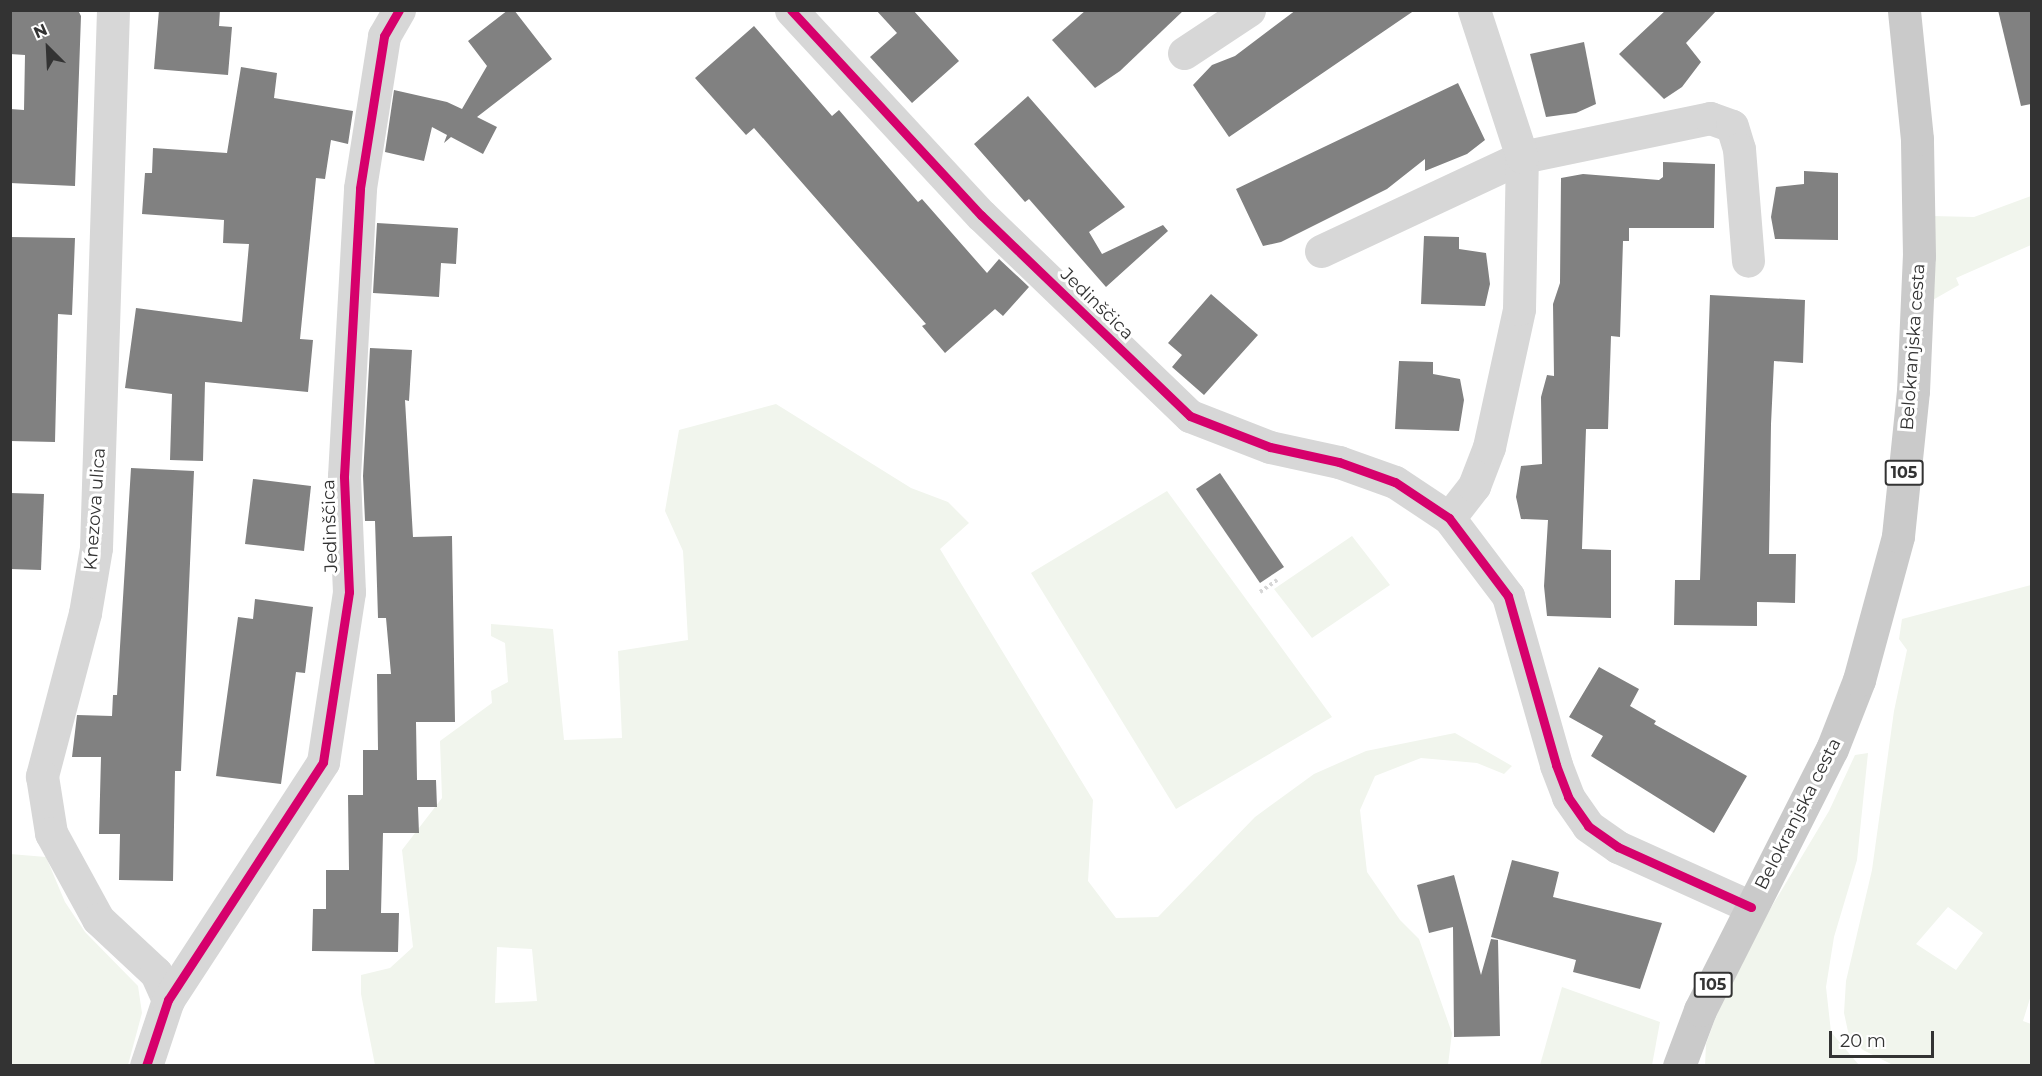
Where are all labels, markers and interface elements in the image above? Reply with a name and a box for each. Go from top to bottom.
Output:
north arrow [18,18,78,78]
text: N [31,20,50,42]
street label: Belokranjska cesta [1896,263,1930,431]
street label: Jedinščica [1056,264,1138,344]
street label: Knezova ulica [80,447,110,571]
road number: 105 [1884,460,1924,486]
street label: Jedinščica [318,479,342,573]
street label: Belokranjska cesta [1750,735,1846,893]
road number: 105 [1694,972,1732,998]
scale bar [1832,1019,1937,1057]
text: 20 m [1840,1030,1886,1052]

